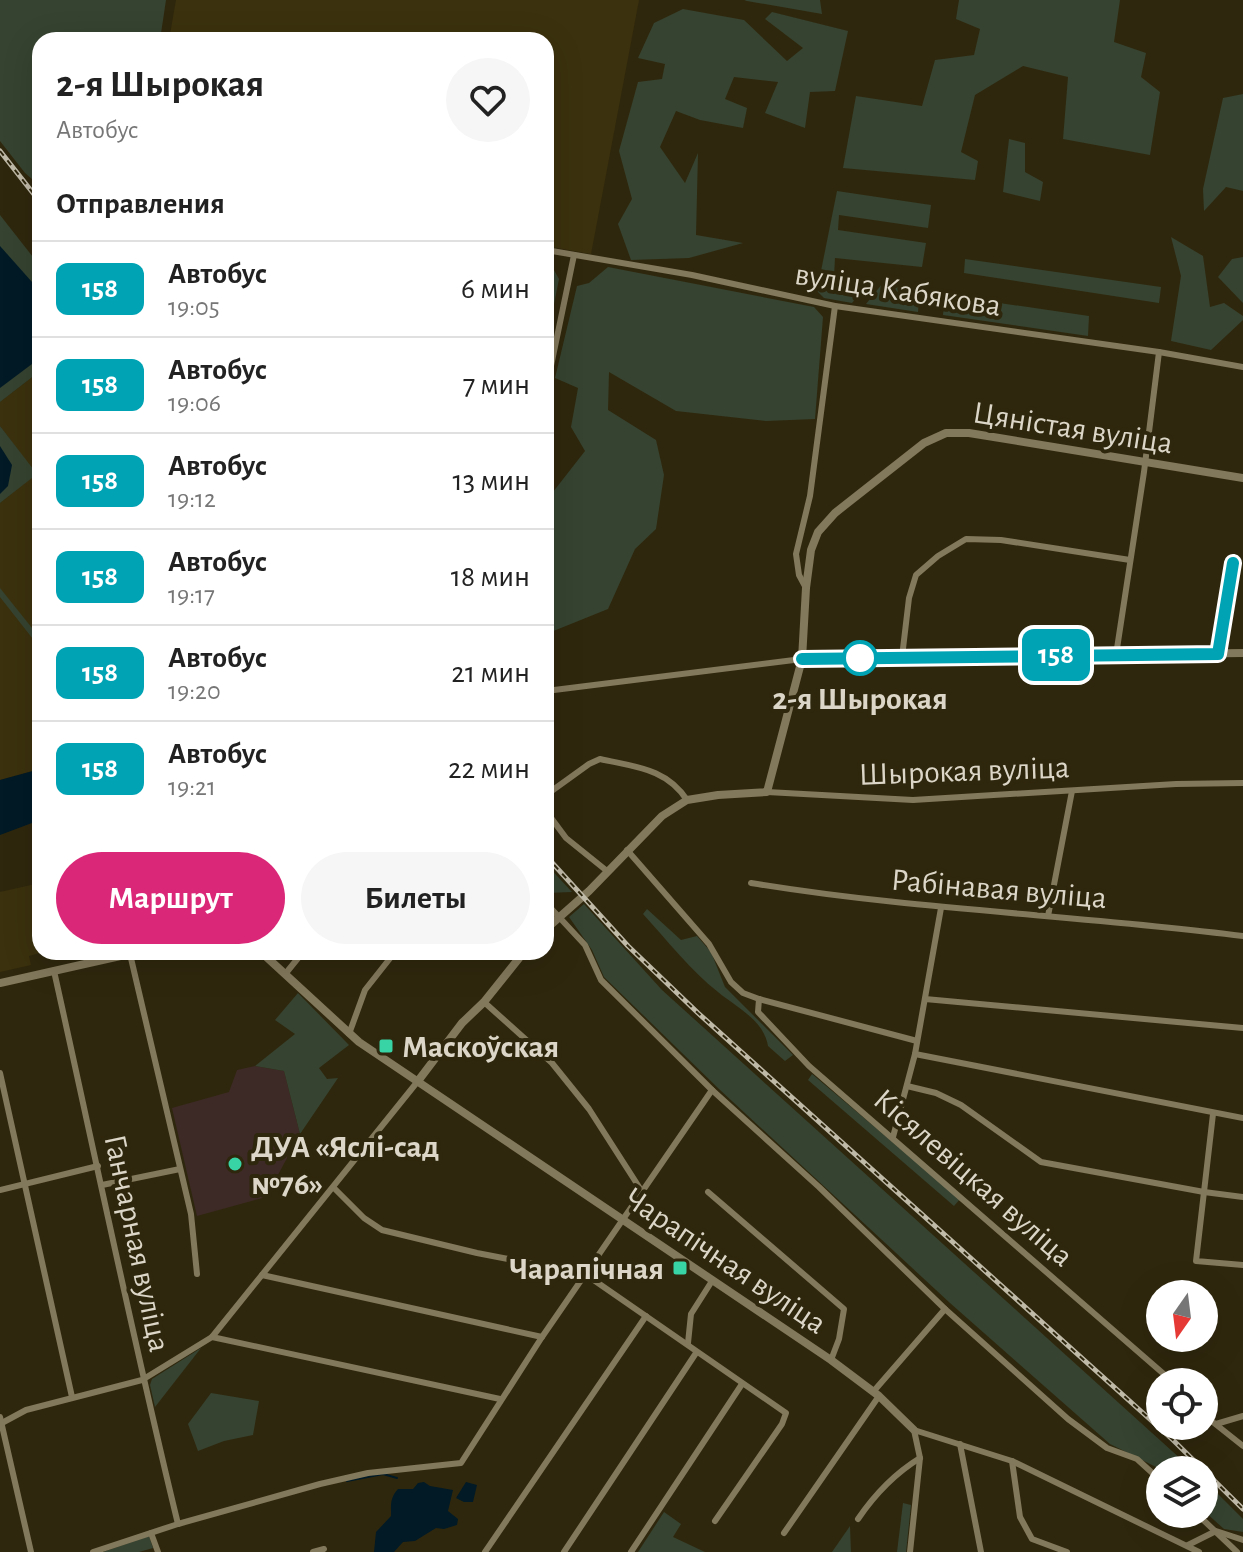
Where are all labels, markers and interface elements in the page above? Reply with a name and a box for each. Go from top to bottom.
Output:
button: heart [446,58,530,142]
text: 2-я Шырокая [56,66,264,104]
text: Автобус [56,117,139,143]
text: Отправления [56,189,225,219]
street label: вуліца Кабякова [793,258,1003,322]
text: Автобус [168,259,267,289]
text: 6 мин [461,274,530,304]
text: 158 [82,275,118,303]
text: 19:05 [168,294,220,320]
text: Автобус [168,355,267,385]
text: 7 мин [463,370,530,400]
text: 158 [82,371,118,399]
text: 19:06 [168,390,221,416]
street label: Цяністая вуліца [971,396,1175,460]
text: Автобус [168,451,267,481]
text: 13 мин [453,466,530,496]
text: 158 [82,467,118,495]
text: 19:12 [168,486,216,512]
text: Автобус [168,547,267,577]
text: 18 мин [451,562,530,592]
text: 158 [82,563,118,591]
text: 19:17 [168,582,215,608]
line badge: 158 [1010,629,1102,681]
marker: 2-я Шырокая [843,641,877,675]
text: 158 [1038,641,1074,669]
text: Автобус [168,643,267,673]
text: 21 мин [451,658,530,688]
text: 158 [82,659,118,687]
text: 19:20 [168,678,221,704]
place label: 2-я Шырокая [772,683,948,715]
text: Автобус [168,739,267,769]
street label: Шырокая вуліца [858,751,1070,791]
text: 22 мин [448,754,530,784]
text: 158 [82,755,118,783]
text: 19:21 [168,774,216,800]
button: Маршрут [56,852,285,944]
button: Билеты [301,852,530,944]
street label: Рабінавая вуліца [890,864,1108,914]
place label: Маскоўская [402,1031,559,1063]
marker: Маскоўская [377,1037,395,1055]
street label: Кісялевіцкая вуліца [868,1083,1079,1273]
place label: ДУА «Яслі-сад №76» [251,1131,439,1200]
street label: Ганчарная вуліца [98,1132,176,1355]
marker: ДУА «Яслі-сад №76» [226,1155,244,1173]
street label: Чарапічная вуліца [619,1182,832,1340]
place label: Чарапічная [509,1253,664,1285]
marker: Чарапічная [671,1259,689,1277]
north arrow [1146,1280,1218,1352]
map controls [1146,1280,1218,1528]
button: locate [1146,1368,1218,1440]
button: layers [1146,1456,1218,1528]

